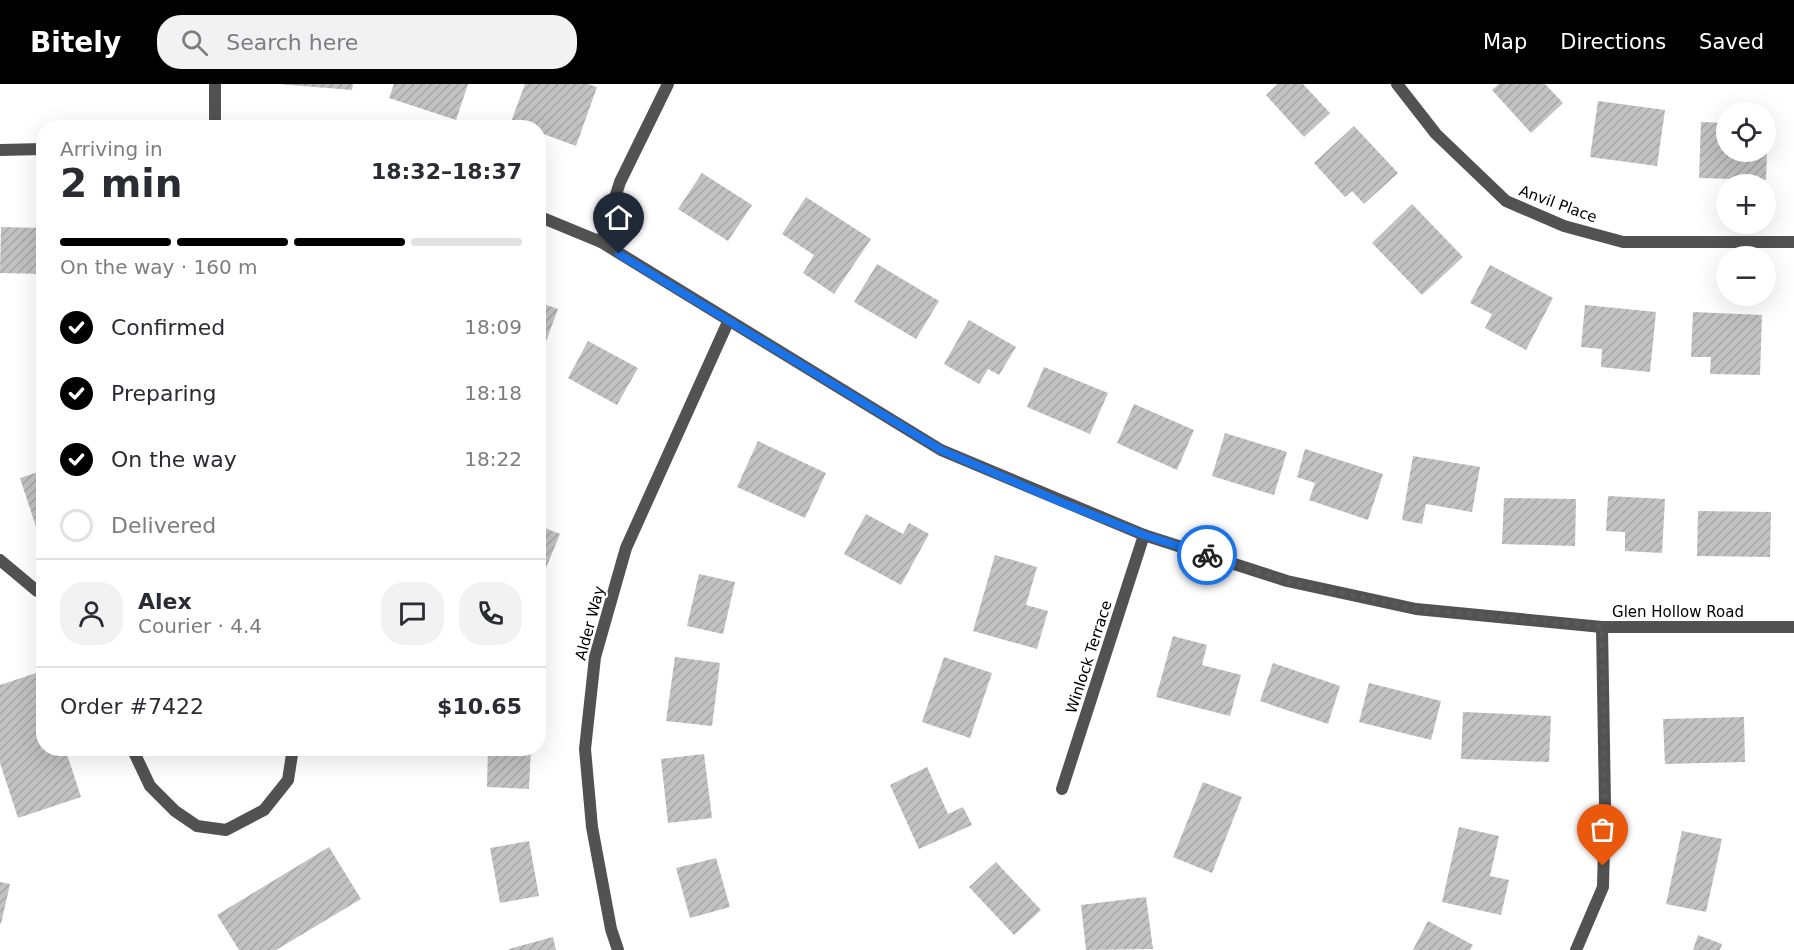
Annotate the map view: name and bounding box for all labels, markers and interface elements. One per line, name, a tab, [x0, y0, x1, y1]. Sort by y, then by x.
search box	[157, 15, 577, 69]
text: Bitely	[30, 26, 121, 59]
icon: search	[178, 26, 211, 59]
text: Search here	[226, 30, 358, 55]
text: Map	[1483, 30, 1527, 54]
text: Directions	[1560, 30, 1666, 54]
text: Saved	[1699, 30, 1764, 54]
map controls	[1716, 102, 1776, 306]
button: locate	[1716, 102, 1776, 162]
text: Arriving in	[60, 137, 163, 161]
text: 18:32–18:37	[371, 159, 522, 184]
text: 2 min	[60, 161, 182, 206]
button: +	[1716, 174, 1776, 234]
street label: Anvil Place	[1517, 182, 1599, 226]
pin	[593, 192, 644, 254]
icon: home	[602, 201, 635, 234]
button: −	[1716, 246, 1776, 306]
text: On the way · 160 m	[60, 255, 258, 279]
icon: check	[60, 311, 93, 344]
text: Confirmed	[111, 315, 225, 340]
text: 18:09	[464, 315, 522, 339]
icon: check	[60, 377, 93, 410]
text: Preparing	[111, 381, 217, 406]
text: 18:18	[464, 381, 522, 405]
icon: check	[60, 443, 93, 476]
text: On the way	[111, 447, 237, 472]
text: 18:22	[464, 447, 522, 471]
text: Delivered	[111, 513, 216, 538]
courier	[1177, 525, 1237, 585]
icon: bike	[1191, 539, 1224, 572]
button: person	[60, 582, 123, 645]
button: chat	[381, 582, 444, 645]
button: phone	[459, 582, 522, 645]
street label: Alder Way	[571, 584, 609, 662]
text: Alex	[138, 589, 192, 614]
street label: Winlock Terrace	[1062, 598, 1116, 716]
street label: Glen Hollow Road	[1612, 603, 1744, 621]
text: Courier · 4.4	[138, 614, 262, 638]
text: Order #7422	[60, 694, 204, 719]
text: $10.65	[437, 694, 522, 719]
pin	[1577, 804, 1628, 866]
icon: bag	[1586, 813, 1619, 846]

